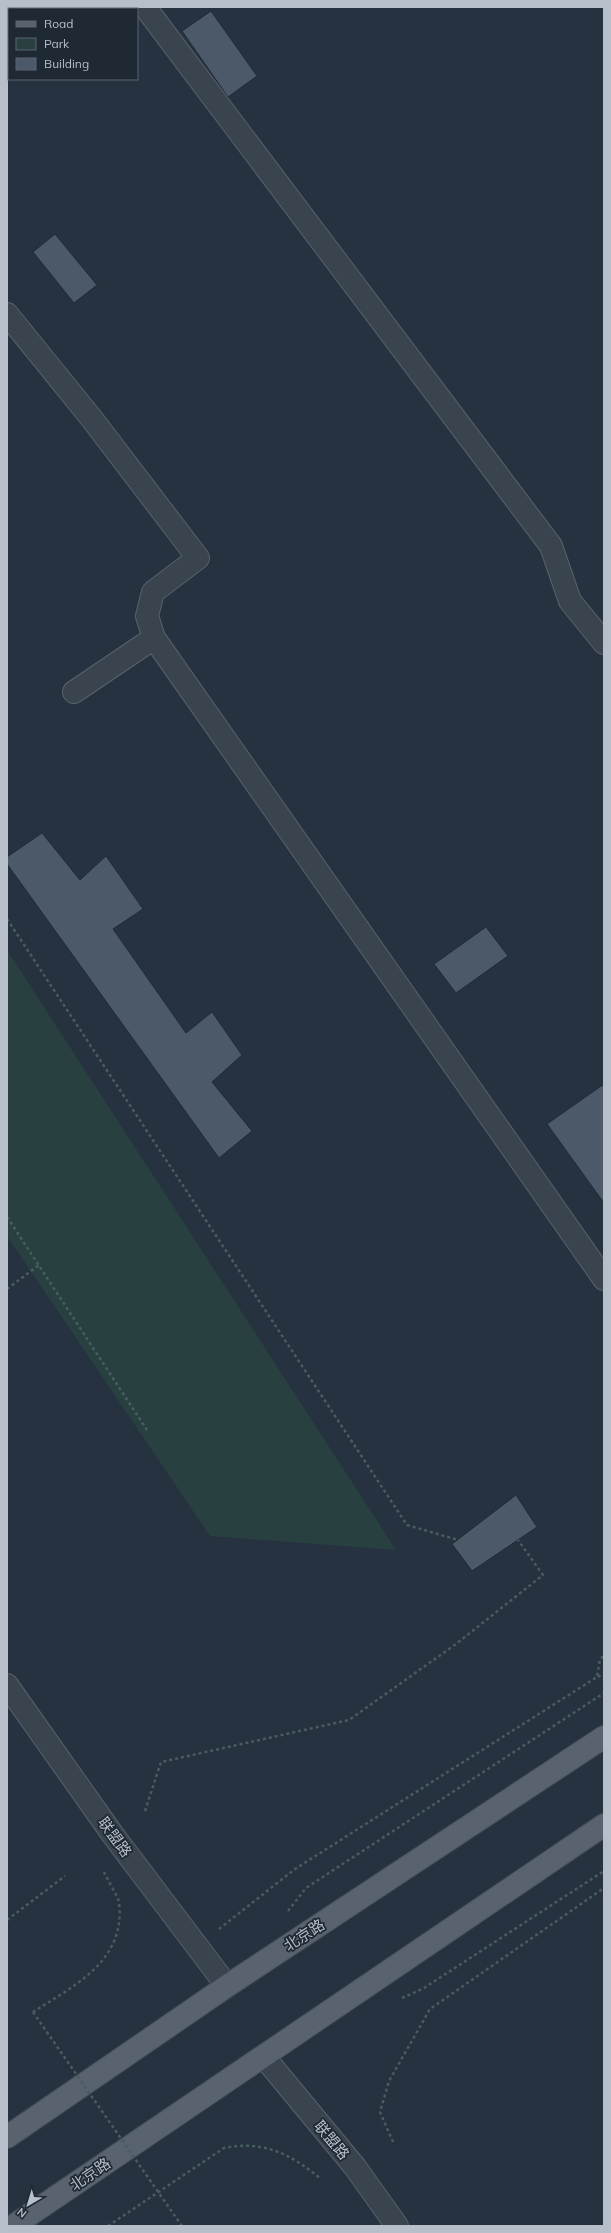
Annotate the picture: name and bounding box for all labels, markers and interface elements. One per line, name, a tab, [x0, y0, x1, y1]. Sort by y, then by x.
legend	[8, 8, 138, 80]
text: Road	[44, 16, 73, 31]
text: Park	[44, 36, 70, 51]
text: Building	[44, 56, 89, 71]
street label: 联盟路	[94, 1813, 136, 1861]
street label: 北京路	[280, 1915, 328, 1955]
street label: 联盟路	[310, 2117, 354, 2163]
street label: 北京路	[66, 2154, 114, 2194]
north arrow	[8, 2185, 48, 2225]
text: N	[14, 2205, 29, 2221]

